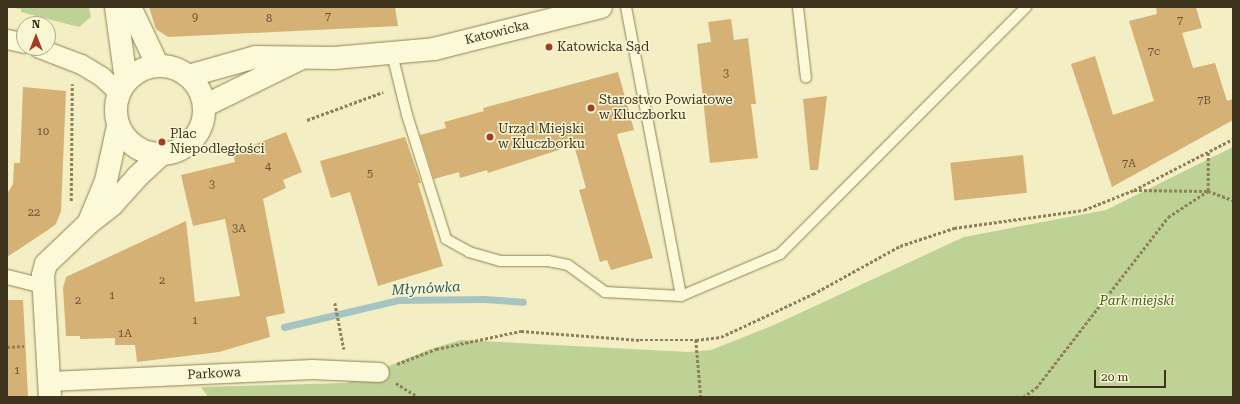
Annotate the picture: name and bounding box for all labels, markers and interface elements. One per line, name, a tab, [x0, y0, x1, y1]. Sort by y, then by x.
house number: 7	[325, 10, 331, 24]
house number: 9	[192, 11, 198, 25]
house number: 8	[266, 12, 272, 26]
house number: 7	[1177, 14, 1183, 28]
north arrow	[16, 16, 56, 56]
street label: Katowicka	[463, 17, 531, 49]
text: N	[32, 18, 40, 31]
place label: Katowicka Sąd	[557, 39, 649, 55]
marker: Katowicka Sąd	[544, 42, 554, 52]
house number: 7c	[1148, 45, 1160, 59]
house number: 3	[723, 67, 729, 81]
place label: Starostwo Powiatowe w Kluczborku	[599, 93, 733, 124]
house number: 7B	[1197, 94, 1211, 108]
marker: Starostwo Powiatowe w Kluczborku	[586, 103, 596, 113]
place label: Urząd Miejski w Kluczborku	[498, 122, 585, 153]
house number: 10	[37, 125, 49, 139]
place label: Plac Niepodległości	[170, 127, 265, 158]
marker: Urząd Miejski w Kluczborku	[485, 132, 495, 142]
marker: Plac Niepodległości	[157, 137, 167, 147]
house number: 7A	[1122, 157, 1136, 171]
house number: 4	[265, 160, 271, 174]
house number: 5	[367, 167, 373, 181]
house number: 3	[209, 178, 215, 192]
house number: 22	[28, 206, 40, 220]
house number: 3A	[232, 222, 246, 236]
house number: 2	[159, 274, 165, 288]
water label: Młynówka	[391, 278, 461, 298]
house number: 1	[109, 289, 115, 303]
park label: Park miejski	[1100, 293, 1174, 309]
house number: 2	[75, 294, 81, 308]
house number: 1	[192, 314, 198, 328]
house number: 1A	[118, 327, 132, 341]
scale bar	[1096, 362, 1168, 388]
house number: 1	[14, 364, 20, 378]
street label: Parkowa	[187, 365, 241, 383]
text: 20 m	[1101, 370, 1128, 384]

